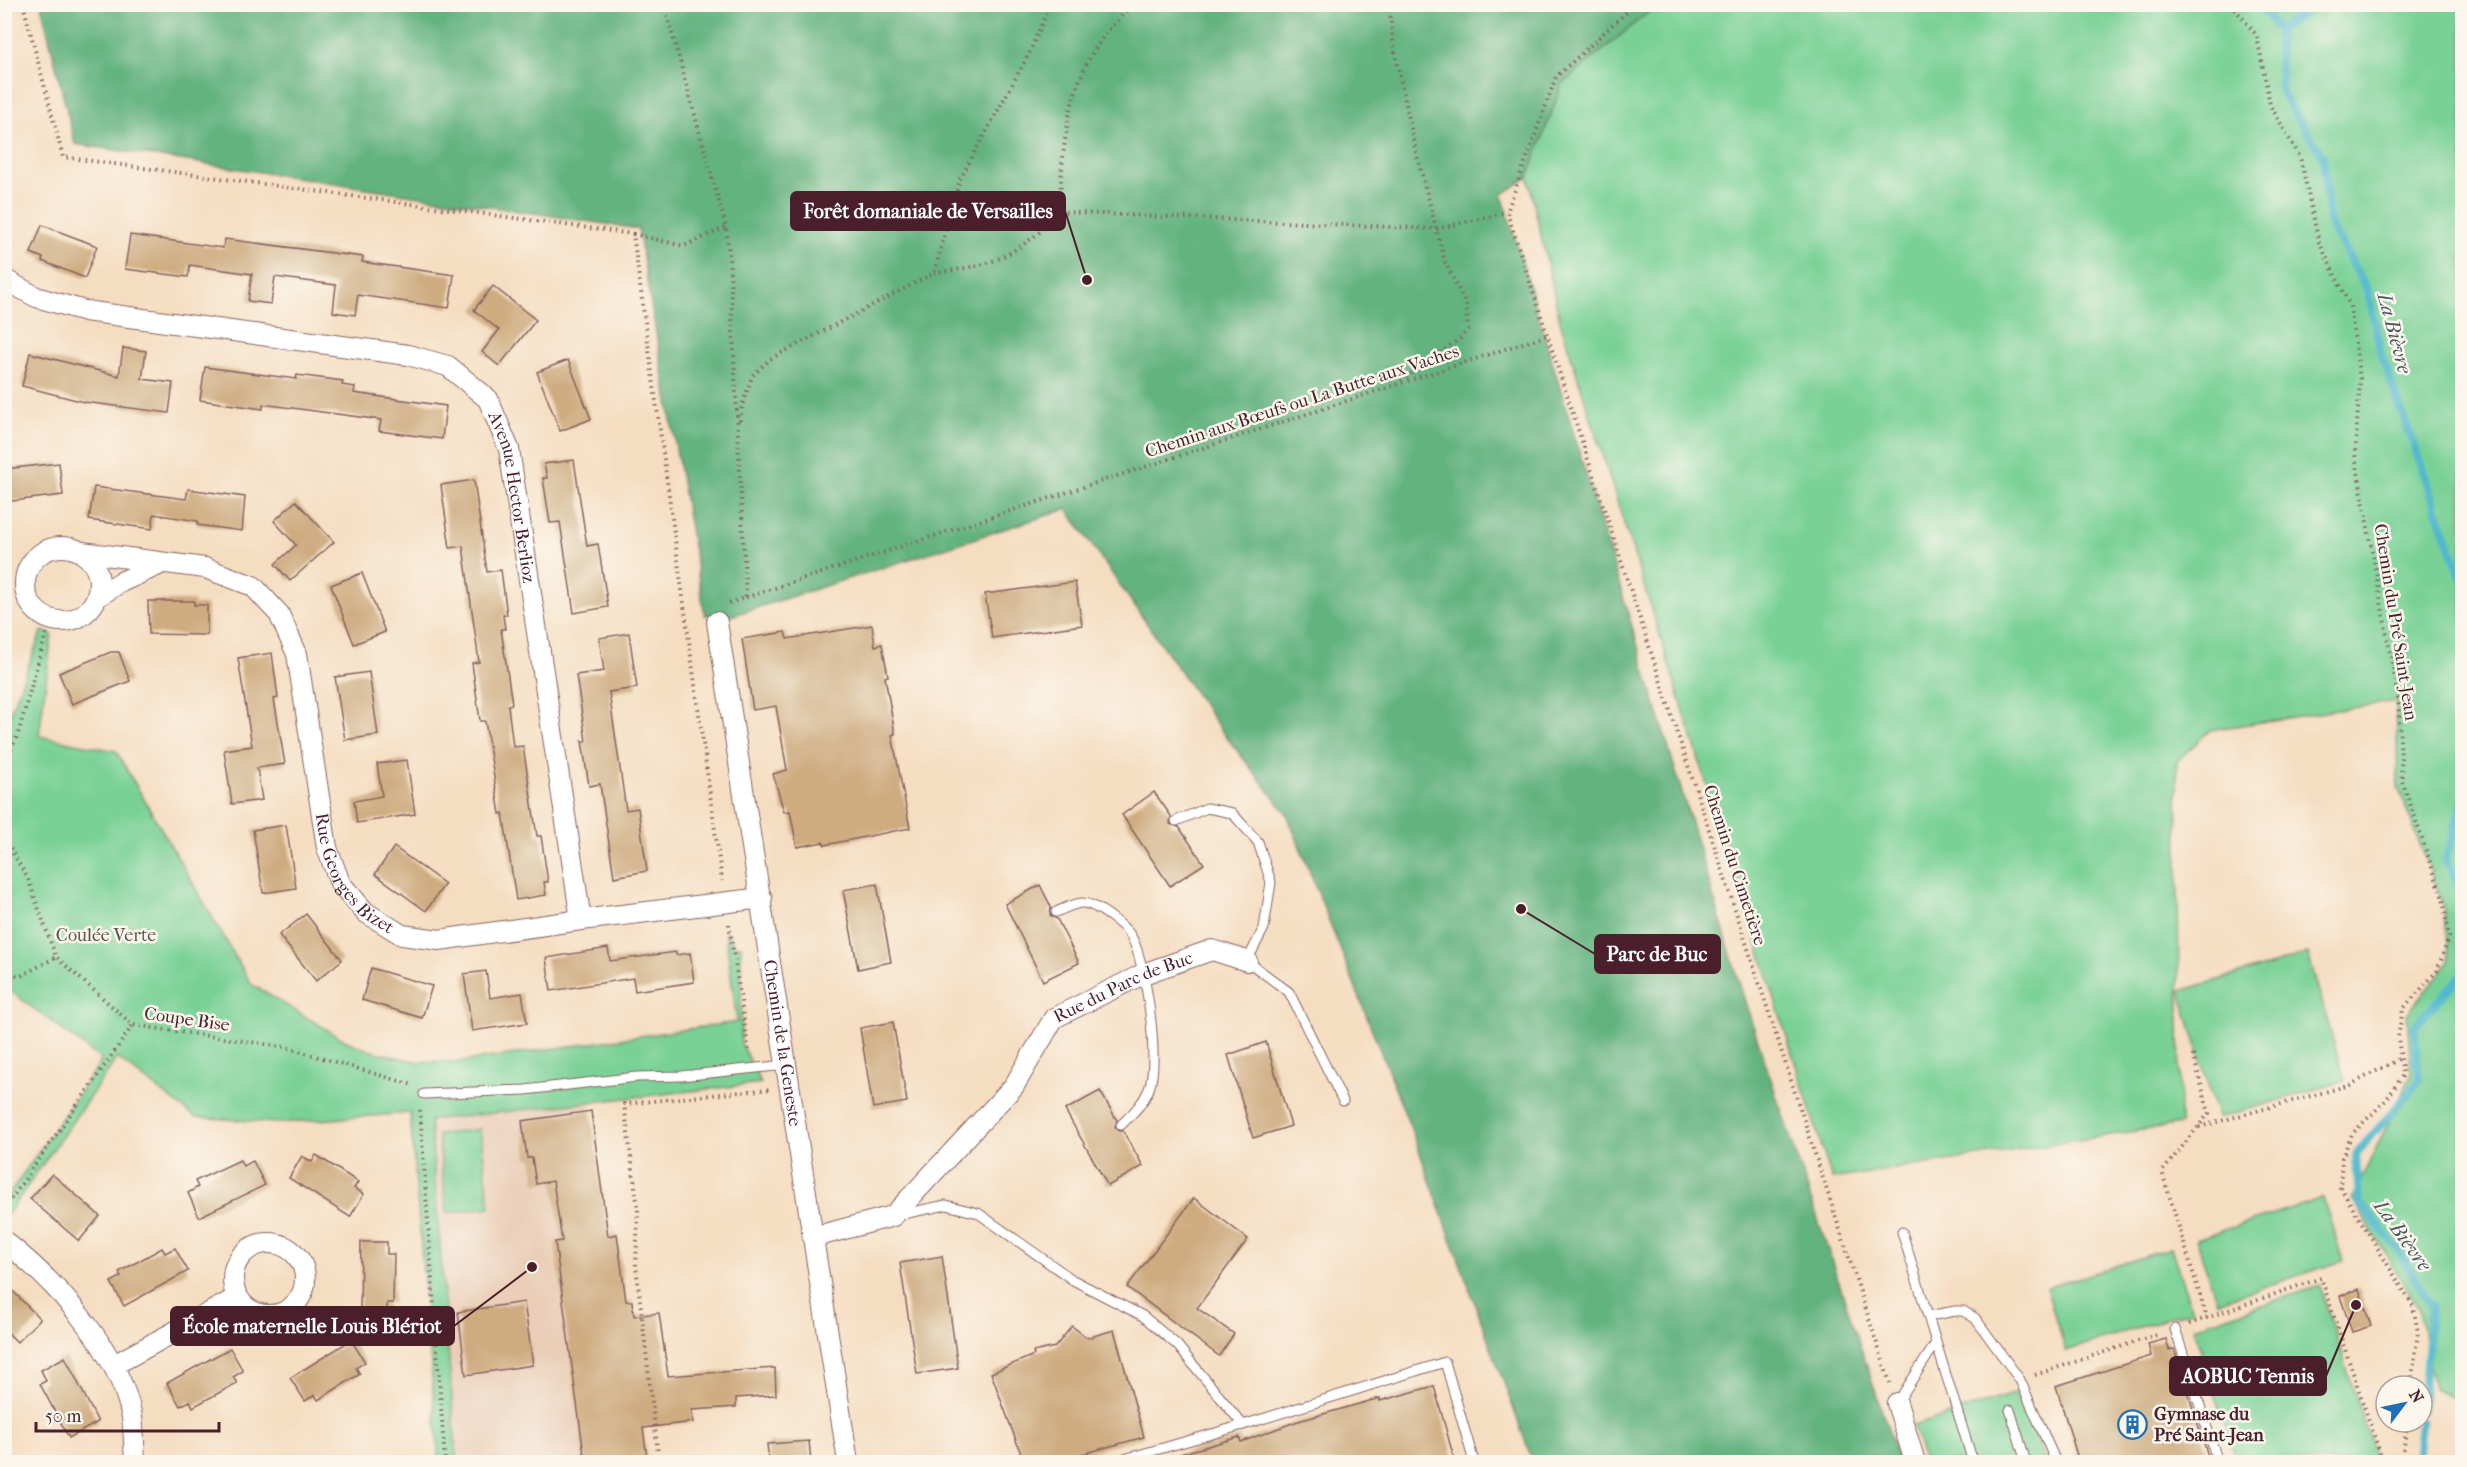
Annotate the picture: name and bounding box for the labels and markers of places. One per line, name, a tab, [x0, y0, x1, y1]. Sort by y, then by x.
callout: Forêt domaniale de Versailles	[791, 192, 1065, 230]
callout: Parc de Buc	[1595, 935, 1720, 973]
callout: École maternelle Louis Blériot	[171, 1307, 454, 1345]
callout: AOBUC Tennis	[2170, 1357, 2326, 1395]
place label: Gymnase du Pré Saint-Jean	[2154, 1404, 2264, 1446]
building icon: Gymnase du Pré Saint-Jean	[2117, 1408, 2149, 1440]

